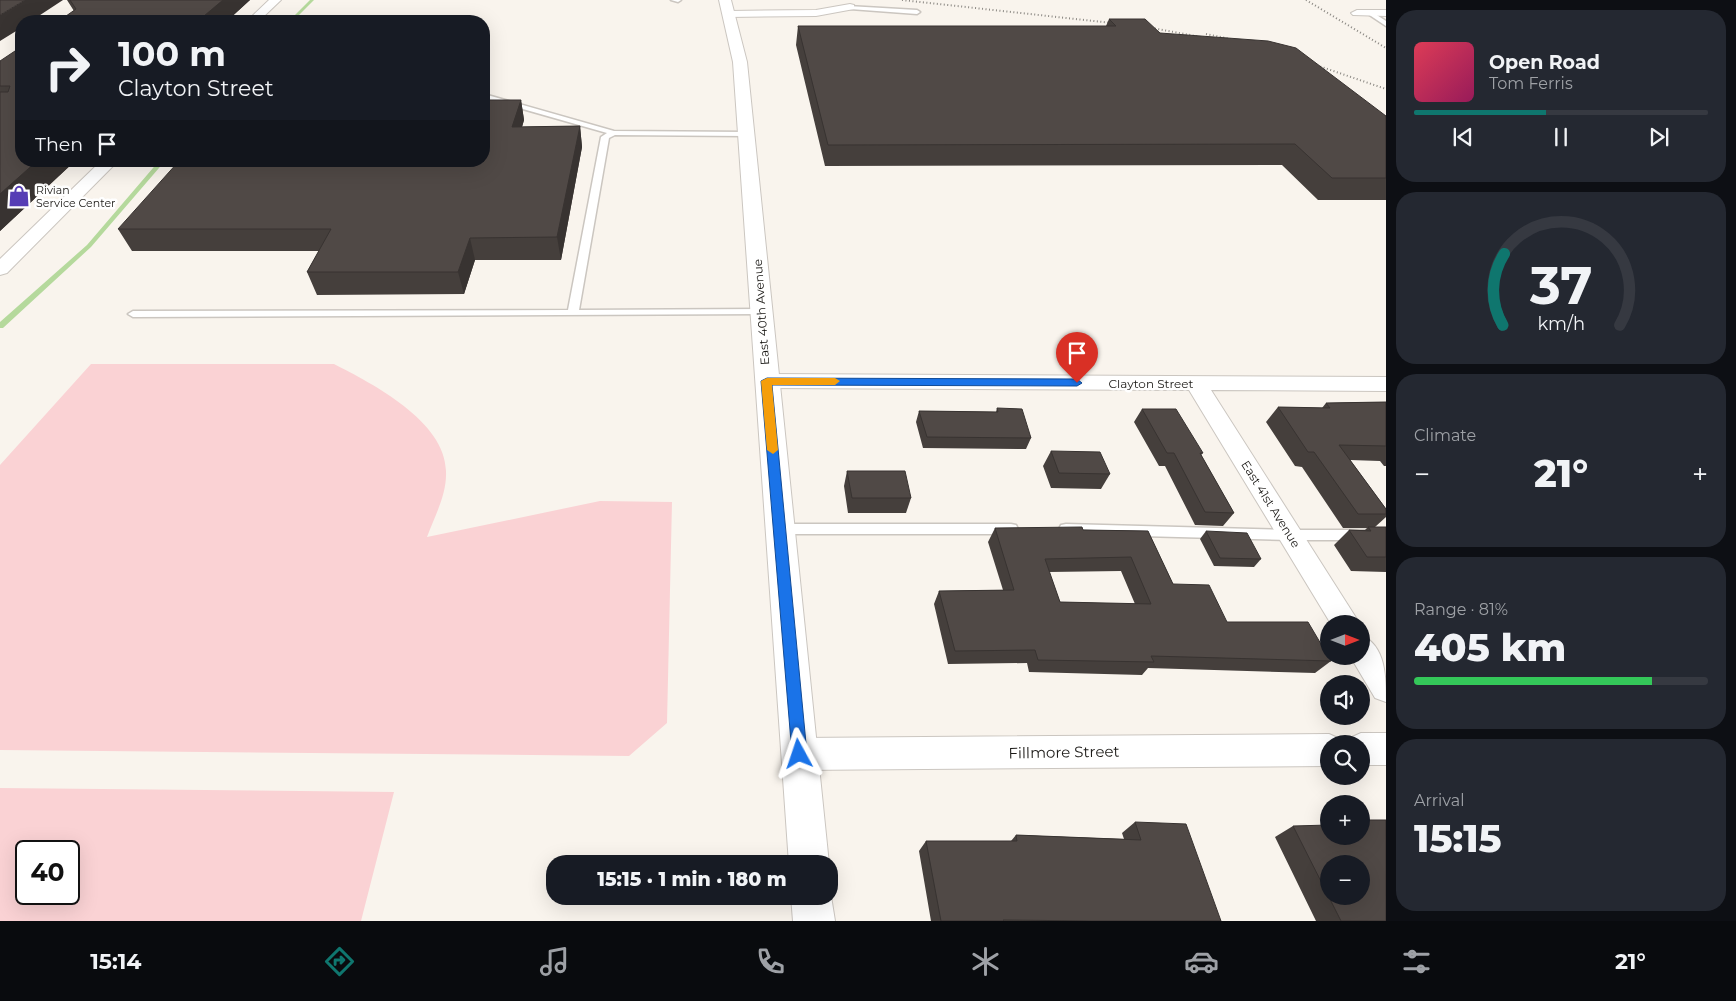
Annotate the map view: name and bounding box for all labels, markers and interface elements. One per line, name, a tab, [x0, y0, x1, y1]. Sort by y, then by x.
text: 100 m	[118, 32, 226, 75]
icon: right	[35, 35, 100, 100]
text: Open Road	[1489, 51, 1600, 74]
text: Tom Ferris	[1489, 74, 1573, 93]
text: Clayton Street	[118, 75, 274, 102]
icon: previous	[1449, 123, 1477, 151]
icon: pause	[1547, 123, 1575, 151]
icon: next	[1645, 123, 1673, 151]
icon: arrive	[93, 130, 121, 158]
text: Then	[35, 133, 83, 156]
shop icon: Rivian Service Center	[6, 183, 32, 209]
place label: Rivian Service Center	[36, 183, 115, 210]
text: 37	[1529, 254, 1592, 317]
street label: East 40th Avenue	[750, 258, 772, 366]
text: km/h	[1537, 313, 1585, 334]
pin	[1056, 332, 1098, 383]
icon: arrive	[1063, 339, 1091, 367]
street label: Clayton Street	[1109, 376, 1194, 391]
text: Climate	[1414, 426, 1476, 445]
text: 21°	[1534, 450, 1588, 497]
text: −	[1414, 457, 1430, 491]
text: +	[1692, 457, 1708, 491]
street label: East 41st Avenue	[1238, 458, 1304, 550]
text: Range · 81%	[1414, 600, 1508, 619]
north arrow	[1320, 615, 1370, 665]
map controls	[1320, 615, 1370, 905]
text: 405 km	[1414, 624, 1566, 671]
button: sound	[1320, 675, 1370, 725]
position arrow	[772, 727, 824, 779]
button: search	[1320, 735, 1370, 785]
street label: Fillmore Street	[1008, 742, 1120, 762]
text: Arrival	[1414, 791, 1464, 810]
button: +	[1320, 795, 1370, 845]
text: 15:15	[1414, 815, 1502, 862]
speed limit sign: 40	[15, 840, 80, 905]
button: −	[1320, 855, 1370, 905]
text: 15:15 · 1 min · 180 m	[597, 868, 787, 891]
icon: directions	[322, 944, 357, 979]
icon: music	[537, 944, 572, 979]
icon: phone	[753, 944, 788, 979]
icon: climate	[968, 944, 1003, 979]
icon: car	[1184, 944, 1219, 979]
icon: filters	[1399, 944, 1434, 979]
text: 15:14	[90, 948, 142, 975]
text: 21°	[1615, 948, 1646, 975]

